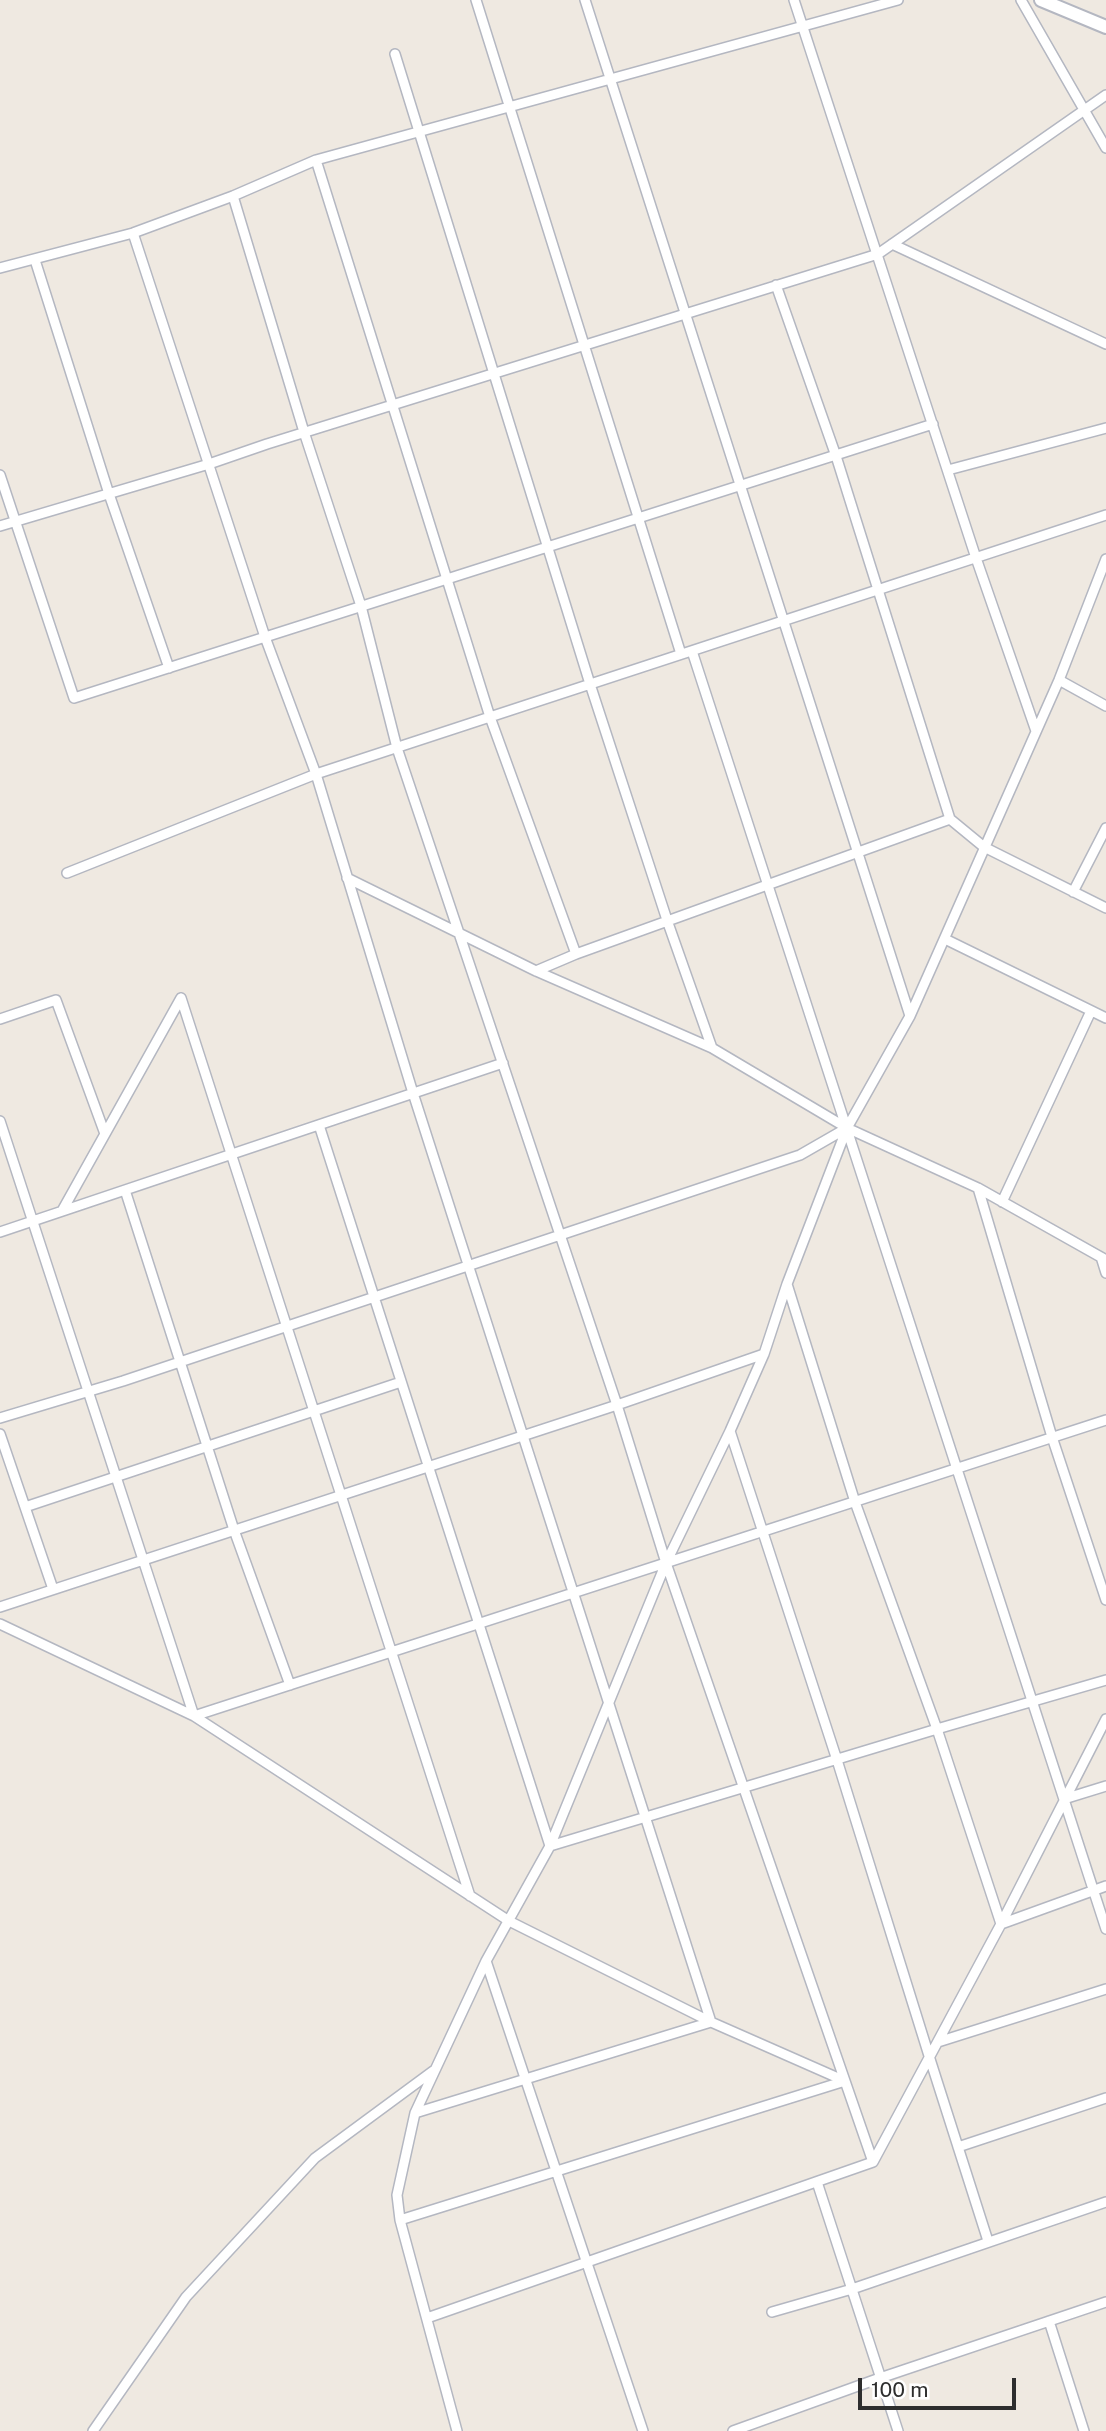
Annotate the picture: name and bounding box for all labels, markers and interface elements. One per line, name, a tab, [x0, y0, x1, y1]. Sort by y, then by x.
scale bar	[861, 2364, 1018, 2408]
text: 100 m	[871, 2377, 928, 2402]

